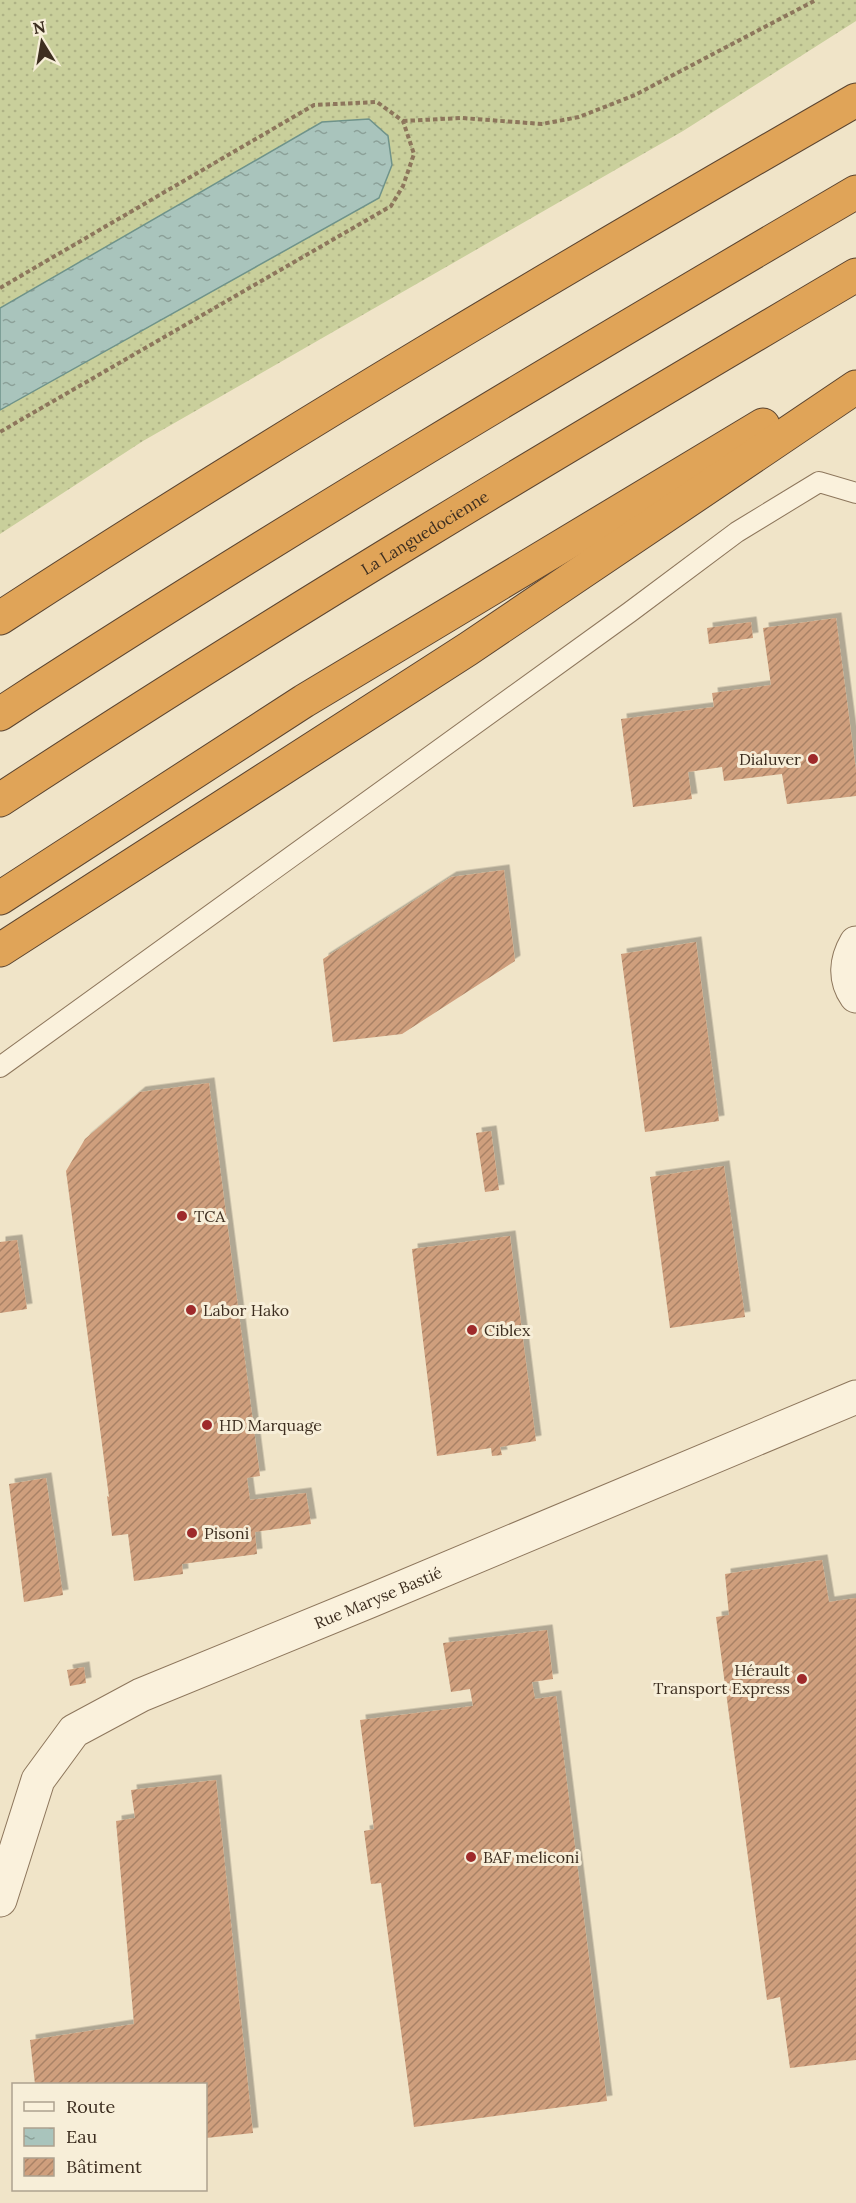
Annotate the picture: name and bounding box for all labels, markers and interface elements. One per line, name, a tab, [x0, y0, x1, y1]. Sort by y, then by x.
north arrow	[12, 12, 72, 72]
text: N	[31, 16, 47, 38]
street label: La Languedocienne	[357, 486, 492, 579]
place label: Dialuver	[739, 749, 801, 769]
marker: Dialuver	[806, 752, 820, 766]
place label: TCA	[194, 1206, 226, 1226]
marker: TCA	[175, 1209, 189, 1223]
place label: Labor Hako	[203, 1300, 289, 1320]
marker: Labor Hako	[184, 1303, 198, 1317]
place label: Ciblex	[484, 1320, 531, 1340]
marker: Ciblex	[465, 1323, 479, 1337]
place label: HD Marquage	[219, 1415, 322, 1435]
marker: HD Marquage	[200, 1418, 214, 1432]
place label: Pisoni	[204, 1523, 249, 1543]
marker: Pisoni	[185, 1526, 199, 1540]
street label: Rue Maryse Bastié	[311, 1562, 445, 1633]
place label: Hérault Transport Express	[653, 1660, 791, 1698]
marker: Hérault Transport Express	[795, 1672, 809, 1686]
place label: BAF meliconi	[483, 1847, 579, 1867]
marker: BAF meliconi	[464, 1850, 478, 1864]
legend	[12, 2083, 207, 2191]
text: Route	[66, 2095, 115, 2118]
text: Eau	[66, 2125, 97, 2148]
text: Bâtiment	[66, 2155, 142, 2178]

